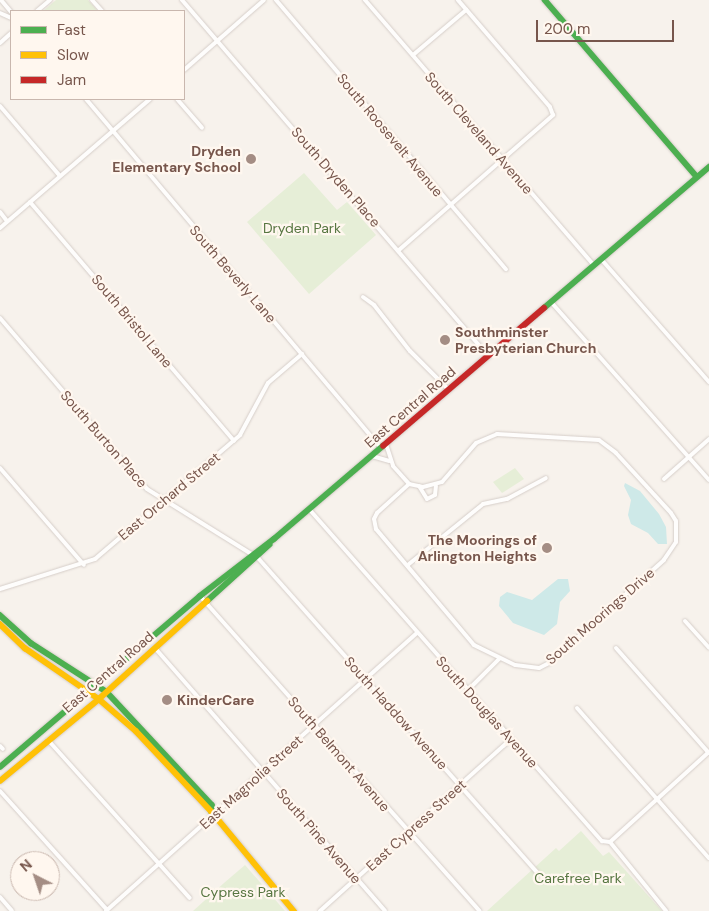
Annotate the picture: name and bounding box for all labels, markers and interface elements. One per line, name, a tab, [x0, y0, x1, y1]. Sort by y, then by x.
legend	[10, 10, 185, 100]
scale bar	[539, 10, 676, 42]
text: 200 m	[544, 19, 590, 39]
text: Fast	[57, 20, 86, 40]
text: Slow	[57, 45, 89, 65]
street label: South Cleveland Avenue	[421, 68, 537, 198]
text: Jam	[57, 70, 86, 90]
street label: South Roosevelt Avenue	[333, 70, 447, 200]
street label: South Dryden Place	[288, 124, 384, 230]
place label: Dryden Elementary School	[112, 143, 241, 176]
marker: Dryden Elementary School	[245, 153, 257, 165]
park label: Dryden Park	[263, 220, 341, 236]
street label: South Beverly Lane	[186, 222, 280, 326]
street label: South Bristol Lane	[88, 271, 176, 371]
place label: Southminster Presbyterian Church	[455, 324, 596, 357]
marker: Southminster Presbyterian Church	[439, 334, 451, 346]
street label: East Central Road	[361, 363, 459, 451]
street label: South Burton Place	[57, 387, 151, 491]
street label: East Orchard Street	[115, 448, 223, 544]
place label: The Moorings of Arlington Heights	[418, 532, 537, 564]
marker: The Moorings of Arlington Heights	[541, 542, 553, 554]
street label: South Moorings Drive	[542, 564, 658, 668]
street label: East Central Road	[59, 628, 157, 716]
street label: South Haddow Avenue	[341, 653, 451, 773]
street label: South Douglas Avenue	[432, 653, 542, 771]
place label: KinderCare	[177, 692, 255, 708]
street label: South Belmont Avenue	[284, 693, 394, 815]
marker: KinderCare	[161, 694, 173, 706]
street label: East Magnolia Street	[196, 731, 306, 833]
street label: East Cypress Street	[363, 776, 469, 874]
street label: South Pine Avenue	[273, 785, 365, 887]
north arrow	[10, 851, 60, 901]
text: N	[16, 855, 36, 876]
park label: Carefree Park	[534, 870, 622, 886]
park label: Cypress Park	[201, 884, 285, 900]

